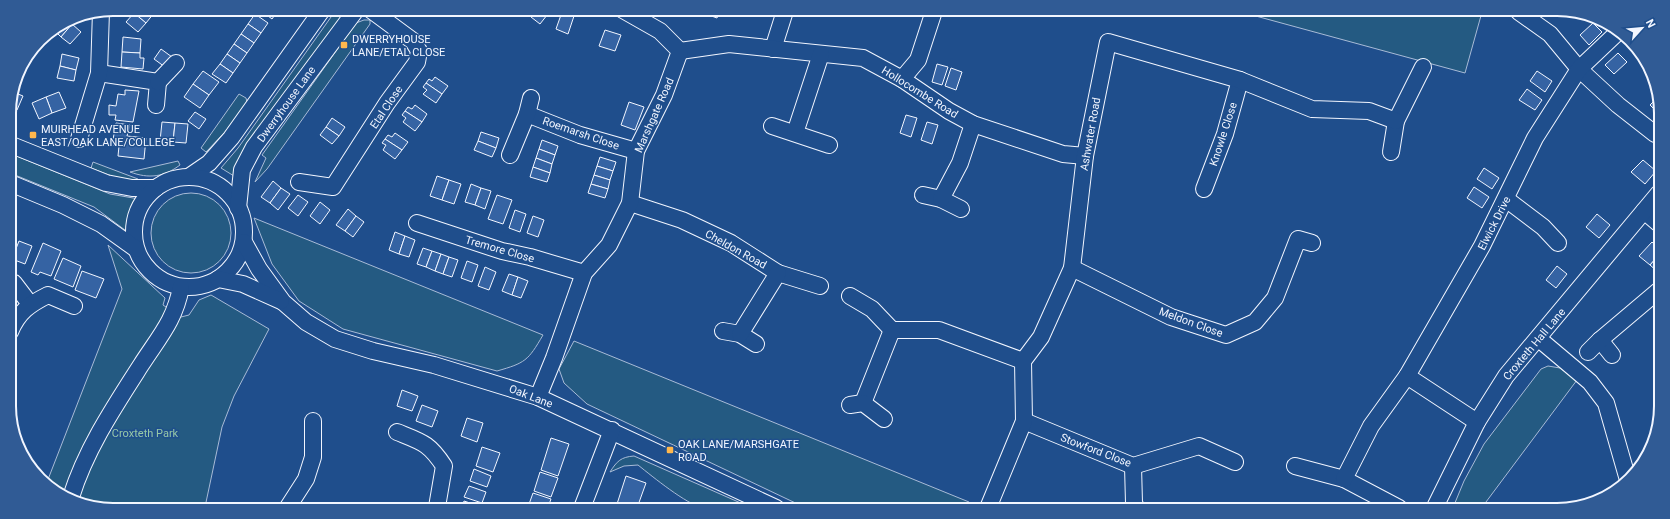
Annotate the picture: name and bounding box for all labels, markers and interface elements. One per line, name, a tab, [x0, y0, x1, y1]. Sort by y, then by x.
north arrow	[1622, 8, 1662, 48]
text: N	[1643, 17, 1658, 30]
place label: DWERRYHOUSE LANE/ETAL CLOSE	[352, 33, 445, 59]
marker: DWERRYHOUSE LANE/ETAL CLOSE	[339, 40, 349, 50]
street label: Dwerryhouse Lane	[255, 64, 318, 145]
street label: Hollocombe Road	[879, 64, 960, 121]
street label: Marshgate Road	[632, 76, 677, 155]
street label: Etal Close	[367, 83, 406, 131]
street label: Ashwater Road	[1078, 96, 1103, 172]
street label: Knowle Close	[1207, 100, 1240, 168]
street label: Roemarsh Close	[541, 114, 621, 153]
place label: MUIRHEAD AVENUE EAST/OAK LANE/COLLEGE	[41, 123, 175, 149]
marker: MUIRHEAD AVENUE EAST/OAK LANE/COLLEGE	[28, 130, 38, 140]
street label: Elwick Drive	[1475, 194, 1514, 252]
street label: Cheldon Road	[703, 227, 769, 272]
street label: Tremore Close	[464, 233, 536, 266]
street label: Meldon Close	[1157, 305, 1225, 340]
street label: Croxteth Hall Lane	[1500, 306, 1568, 383]
street label: Oak Lane	[507, 382, 555, 411]
park label: Croxteth Park	[112, 427, 179, 440]
street label: Stowford Close	[1059, 431, 1133, 470]
place label: OAK LANE/MARSHGATE ROAD	[678, 438, 799, 464]
marker: OAK LANE/MARSHGATE ROAD	[665, 445, 675, 455]

